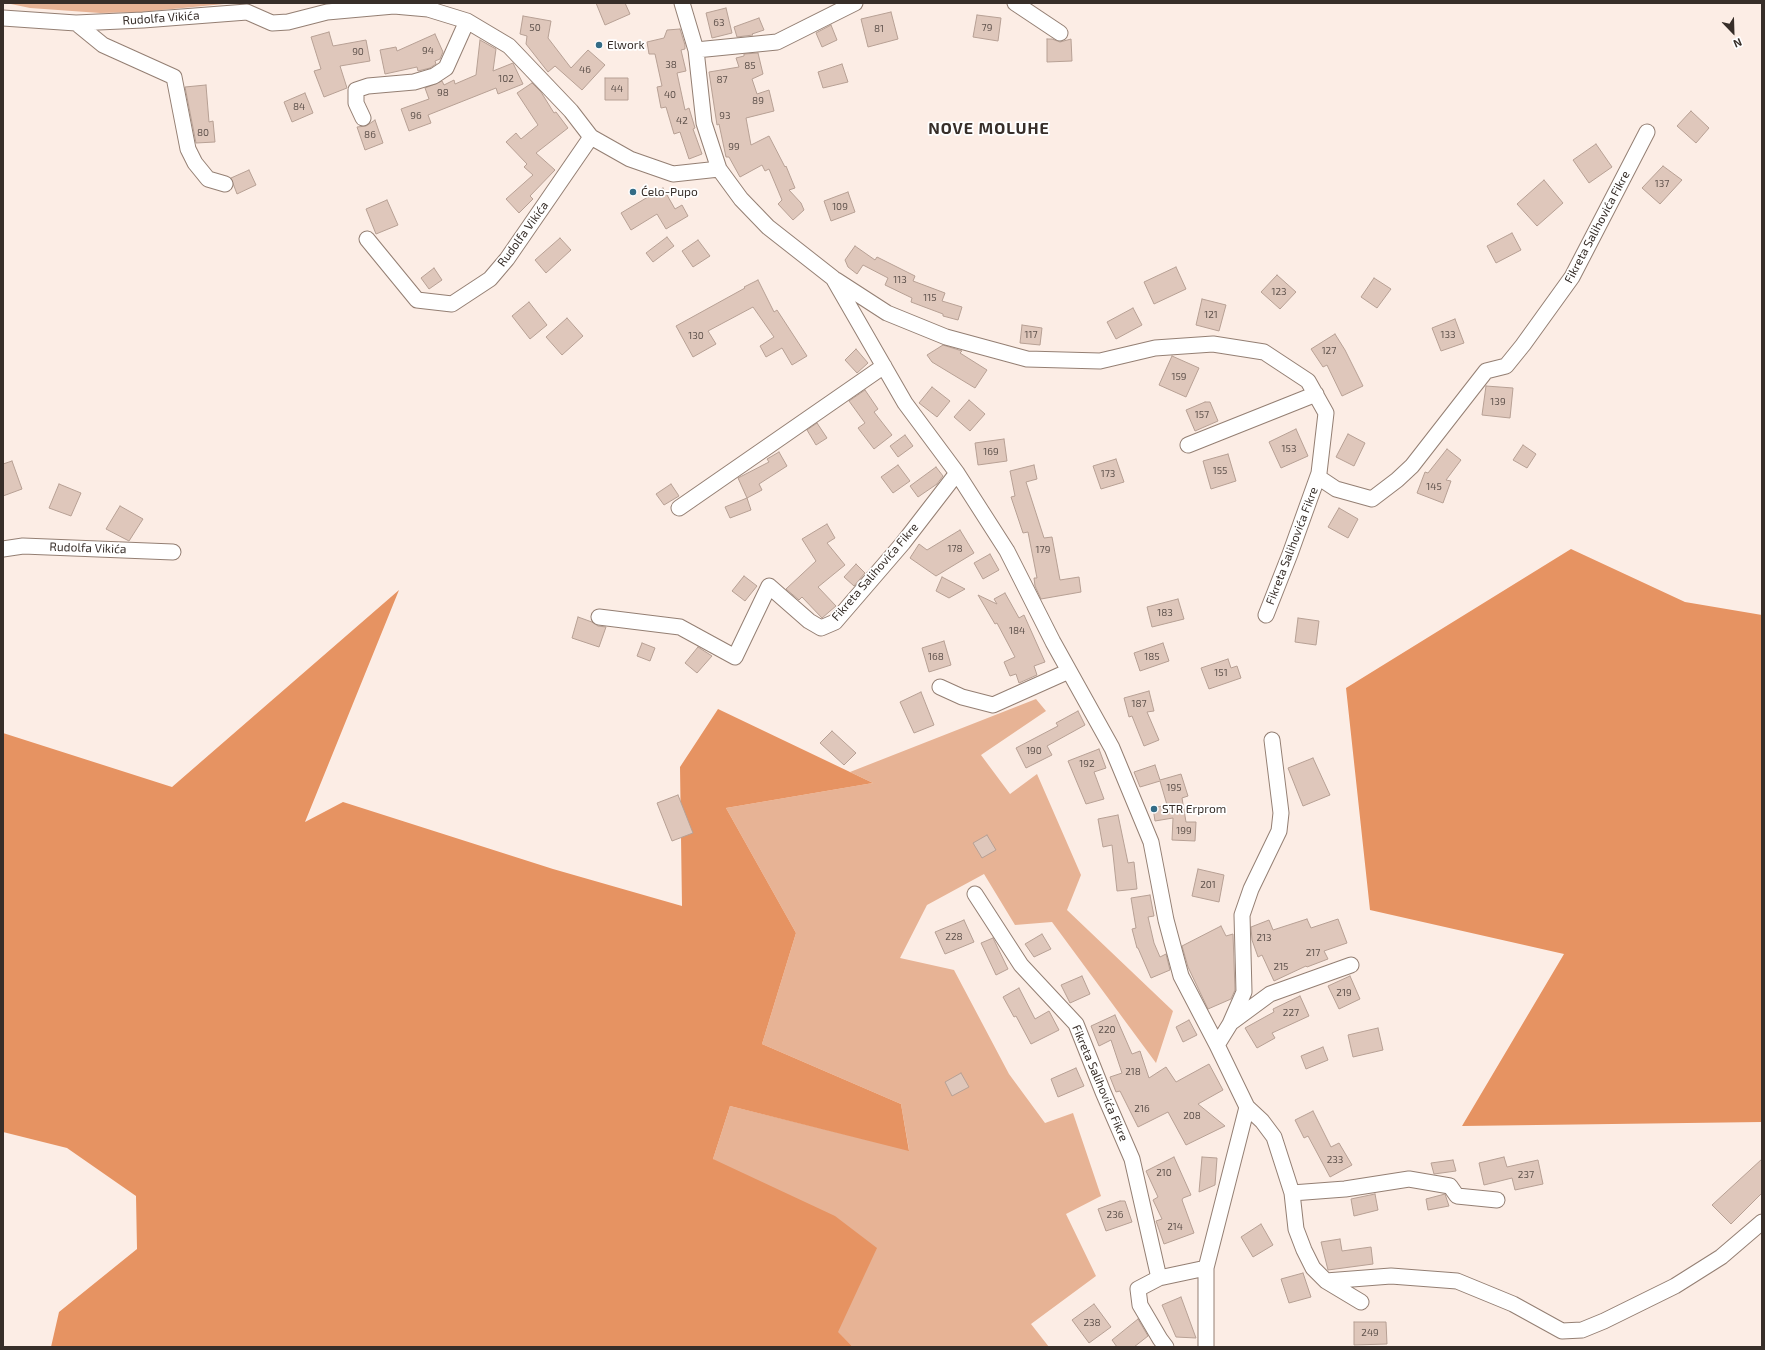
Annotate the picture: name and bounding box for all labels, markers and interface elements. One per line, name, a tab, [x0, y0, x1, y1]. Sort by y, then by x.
street label: Rudolfa Vikića	[122, 8, 200, 28]
north arrow	[1713, 12, 1753, 52]
house number: 63	[713, 17, 725, 29]
house number: 50	[529, 22, 541, 34]
house number: 79	[982, 22, 992, 34]
house number: 81	[874, 23, 884, 35]
text: N	[1732, 36, 1744, 51]
place label: Elwork	[607, 38, 645, 52]
marker: Elwork	[594, 40, 604, 50]
house number: 94	[422, 45, 434, 57]
house number: 90	[352, 46, 364, 58]
house number: 38	[665, 59, 677, 71]
house number: 85	[744, 60, 756, 72]
house number: 46	[579, 64, 591, 76]
house number: 102	[498, 73, 514, 85]
house number: 87	[716, 74, 728, 86]
house number: 44	[611, 83, 623, 95]
house number: 98	[437, 87, 449, 99]
house number: 40	[664, 89, 676, 101]
house number: 89	[752, 95, 764, 107]
house number: 84	[293, 101, 305, 113]
house number: 96	[410, 110, 422, 122]
house number: 93	[719, 110, 731, 122]
house number: 42	[676, 115, 688, 127]
district label: NOVE MOLUHE	[928, 119, 1050, 139]
house number: 80	[197, 127, 209, 139]
house number: 86	[364, 129, 376, 141]
house number: 99	[728, 141, 740, 153]
street label: Fikreta Salihovića Fikre	[1561, 168, 1633, 286]
house number: 137	[1655, 178, 1669, 190]
place label: Ćelo-Pupo	[641, 185, 698, 199]
marker: Ćelo-Pupo	[628, 187, 638, 197]
street label: Rudolfa Vikića	[495, 199, 551, 269]
house number: 109	[832, 201, 848, 213]
house number: 113	[893, 274, 907, 286]
house number: 123	[1271, 286, 1287, 298]
house number: 115	[923, 292, 937, 304]
house number: 121	[1204, 309, 1218, 321]
house number: 117	[1024, 329, 1038, 341]
house number: 133	[1440, 329, 1456, 341]
house number: 130	[688, 330, 704, 342]
house number: 127	[1322, 345, 1336, 357]
house number: 159	[1171, 371, 1187, 383]
house number: 139	[1490, 396, 1506, 408]
house number: 157	[1195, 409, 1209, 421]
house number: 153	[1282, 443, 1296, 455]
house number: 169	[983, 446, 999, 458]
house number: 155	[1213, 465, 1227, 477]
house number: 173	[1101, 468, 1115, 480]
house number: 145	[1426, 481, 1442, 493]
street label: Fikreta Salihovića Fikre	[1263, 485, 1321, 607]
street label: Fikreta Salihovića Fikre	[829, 520, 921, 624]
street label: Rudolfa Vikića	[49, 539, 127, 557]
house number: 178	[947, 543, 963, 555]
house number: 179	[1036, 544, 1050, 556]
house number: 183	[1157, 607, 1173, 619]
house number: 184	[1009, 625, 1025, 637]
house number: 168	[928, 651, 944, 663]
house number: 185	[1144, 651, 1160, 663]
house number: 151	[1214, 667, 1228, 679]
house number: 187	[1131, 698, 1147, 710]
house number: 190	[1026, 745, 1042, 757]
house number: 192	[1079, 758, 1095, 770]
house number: 195	[1166, 782, 1182, 794]
place label: STR Erprom	[1162, 802, 1226, 816]
marker: STR Erprom	[1149, 804, 1159, 814]
house number: 199	[1176, 825, 1192, 837]
house number: 201	[1200, 879, 1216, 891]
house number: 228	[945, 931, 963, 943]
house number: 213	[1256, 932, 1272, 944]
house number: 217	[1306, 947, 1320, 959]
house number: 215	[1274, 961, 1288, 973]
house number: 219	[1336, 987, 1352, 999]
house number: 227	[1283, 1007, 1299, 1019]
street label: Fikreta Salihovića Fikre	[1069, 1023, 1131, 1143]
house number: 220	[1098, 1024, 1116, 1036]
house number: 218	[1125, 1066, 1141, 1078]
house number: 216	[1134, 1103, 1150, 1115]
house number: 208	[1183, 1110, 1201, 1122]
house number: 233	[1327, 1154, 1343, 1166]
house number: 210	[1156, 1167, 1172, 1179]
house number: 237	[1518, 1169, 1534, 1181]
house number: 236	[1107, 1209, 1123, 1221]
house number: 214	[1167, 1221, 1183, 1233]
house number: 238	[1083, 1317, 1101, 1329]
house number: 249	[1361, 1327, 1379, 1339]

